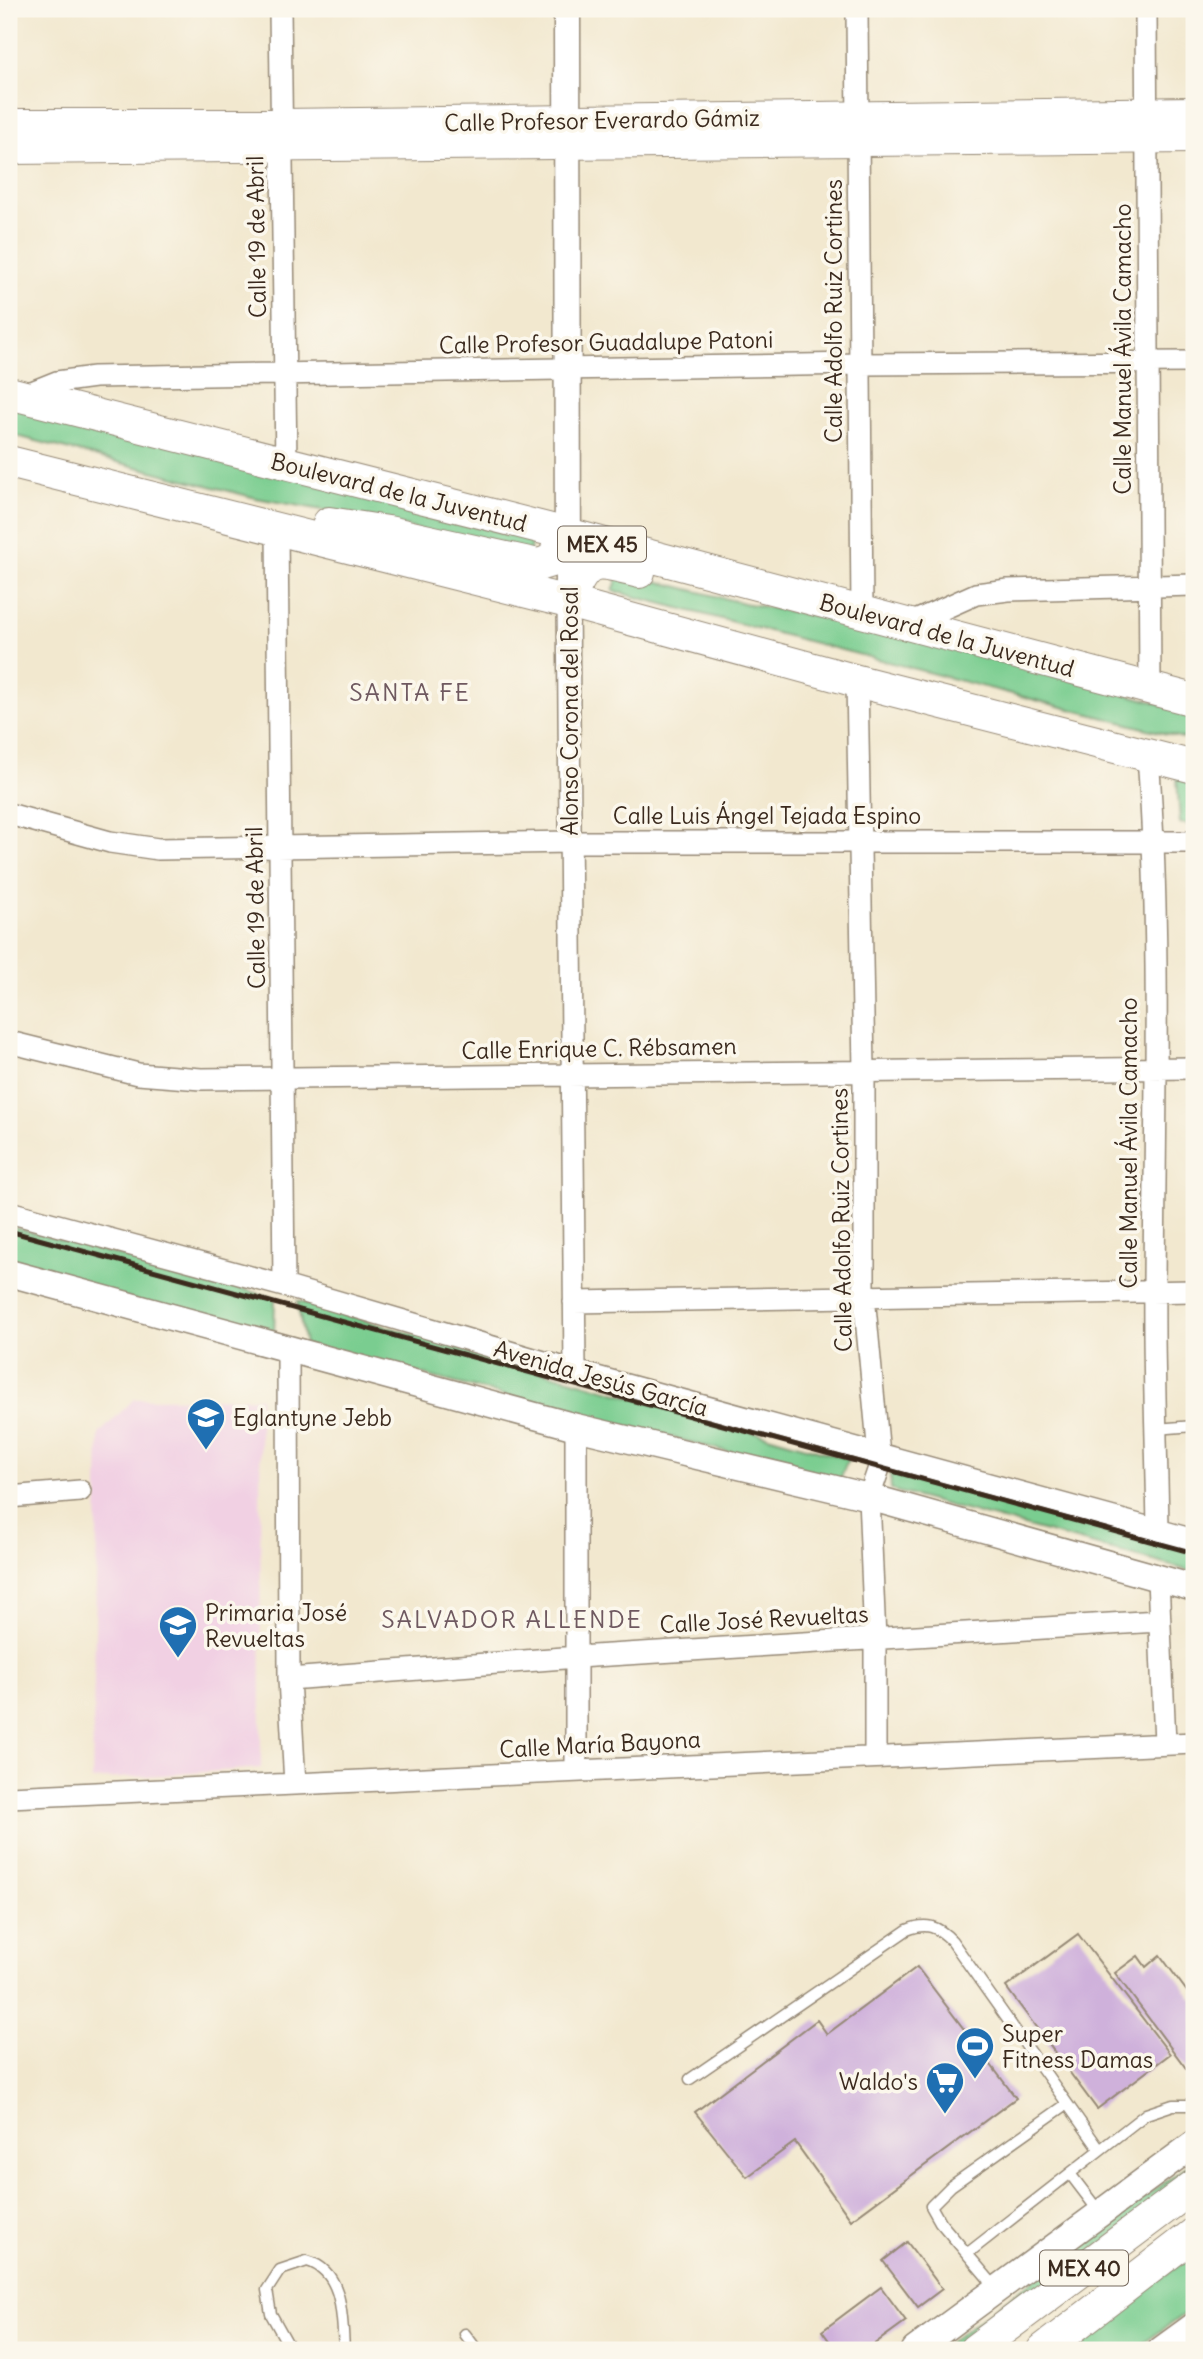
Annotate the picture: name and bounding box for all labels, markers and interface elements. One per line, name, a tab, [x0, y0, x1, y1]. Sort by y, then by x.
street label: Calle Profesor Everardo Gámiz	[444, 103, 760, 137]
street label: Calle 19 de Abril	[240, 155, 272, 319]
street label: Calle Adolfo Ruiz Cortines	[819, 179, 848, 443]
street label: Calle Manuel Ávila Camacho	[1108, 203, 1137, 495]
street label: Calle Profesor Guadalupe Patoni	[439, 325, 773, 359]
street label: Boulevard de la Juventud	[268, 446, 530, 538]
road number: MEX 45	[558, 526, 646, 562]
street label: Alonso Corona del Rosal	[555, 586, 584, 836]
street label: Boulevard de la Juventud	[816, 587, 1078, 683]
district label: SANTA FE	[349, 677, 471, 707]
street label: Calle Luis Ángel Tejada Espino	[613, 801, 921, 830]
street label: Calle 19 de Abril	[239, 826, 271, 990]
street label: Calle Manuel Ávila Camacho	[1114, 997, 1143, 1289]
street label: Calle Enrique C. Rébsamen	[461, 1031, 737, 1065]
street label: Calle Adolfo Ruiz Cortines	[824, 1088, 858, 1352]
street label: Avenida Jesús García	[490, 1334, 712, 1422]
school or university icon: Eglantyne Jebb	[185, 1396, 227, 1451]
place label: Eglantyne Jebb	[233, 1403, 392, 1432]
place label: Primaria José Revueltas	[205, 1598, 347, 1653]
street label: Calle José Revueltas	[659, 1599, 869, 1639]
school or university icon: Primaria José Revueltas	[157, 1604, 199, 1659]
district label: SALVADOR ALLENDE	[381, 1604, 643, 1634]
street label: Calle María Bayona	[499, 1724, 701, 1764]
place label: Super Fitness Damas	[1002, 2019, 1153, 2074]
sports icon: Super Fitness Damas	[954, 2025, 996, 2080]
supermarket icon: Waldo's	[924, 2060, 966, 2115]
place label: Waldo's	[839, 2067, 918, 2096]
road number: MEX 40	[1040, 2250, 1128, 2286]

